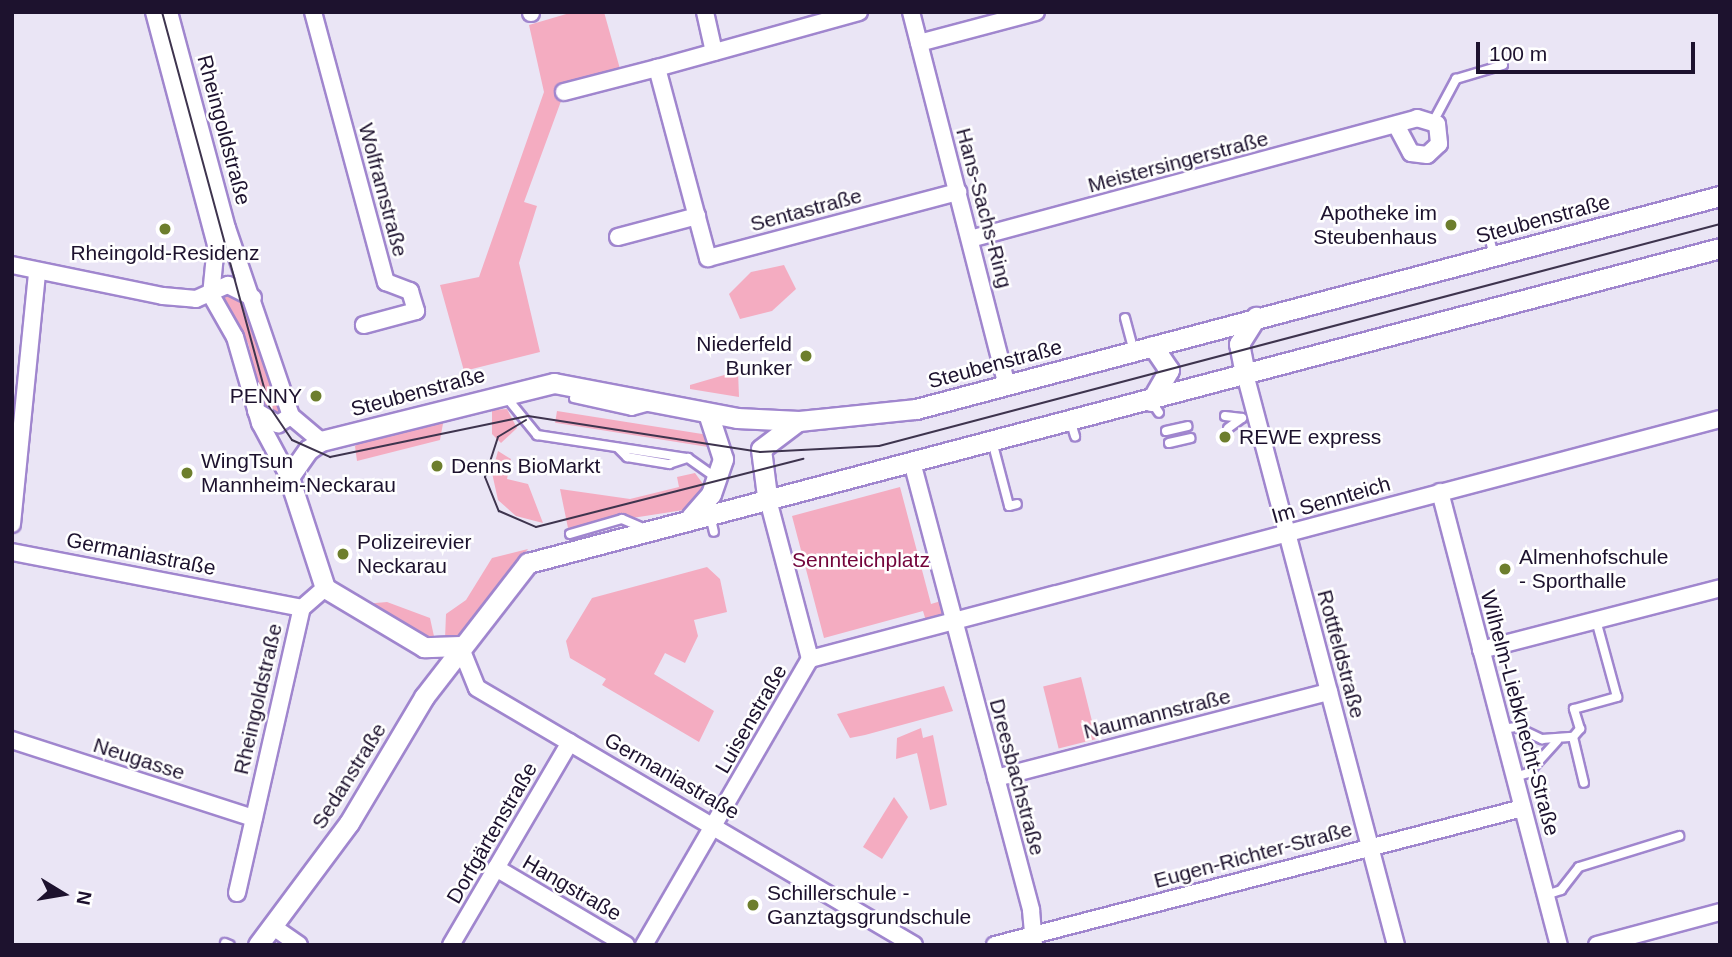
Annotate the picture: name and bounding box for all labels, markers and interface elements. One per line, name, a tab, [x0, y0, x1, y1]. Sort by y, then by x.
scale bar	[1480, 28, 1699, 72]
text: 100 m	[1489, 42, 1547, 65]
street label: Rheingoldstraße	[192, 52, 256, 208]
street label: Wolframstraße	[353, 120, 413, 260]
street label: Hans-Sachs-Ring	[951, 125, 1017, 291]
street label: Meistersingerstraße	[1085, 126, 1271, 198]
street label: Sentastraße	[747, 183, 865, 237]
street label: Steubenstraße	[1473, 189, 1613, 249]
place label: Apotheke im Steubenhaus	[1313, 200, 1437, 250]
marker: Apotheke im Steubenhaus	[1443, 217, 1459, 233]
marker: Rheingold-Residenz	[157, 221, 173, 237]
place label: Rheingold-Residenz	[70, 240, 260, 266]
place label: Niederfeld Bunker	[696, 331, 792, 381]
street label: Steubenstraße	[925, 334, 1065, 394]
marker: Niederfeld Bunker	[798, 348, 814, 364]
street label: Steubenstraße	[348, 362, 488, 422]
place label: PENNY	[230, 383, 302, 409]
marker: PENNY	[308, 388, 324, 404]
place label: REWE express	[1239, 424, 1381, 450]
marker: REWE express	[1217, 429, 1233, 445]
place label: WingTsun Mannheim-Neckarau	[201, 448, 396, 498]
place label: Denns BioMarkt	[451, 453, 600, 479]
marker: Denns BioMarkt	[429, 458, 445, 474]
marker: WingTsun Mannheim-Neckarau	[179, 465, 195, 481]
street label: Im Sennteich	[1269, 471, 1393, 529]
street label: Germaniastraße	[64, 527, 218, 581]
place label: Polizeirevier Neckarau	[357, 529, 471, 579]
place label: Almenhofschule - Sporthalle	[1519, 544, 1668, 594]
marker: Polizeirevier Neckarau	[335, 546, 351, 562]
park label: Sennteichplatz	[792, 547, 930, 573]
marker: Almenhofschule - Sporthalle	[1497, 561, 1513, 577]
street label: Rottfeldstraße	[1312, 587, 1370, 721]
street label: Wilhelm-Liebknecht-Straße	[1475, 587, 1565, 839]
street label: Rheingoldstraße	[228, 621, 288, 777]
street label: Luisenstraße	[710, 660, 792, 778]
street label: Naumannstraße	[1081, 684, 1233, 744]
street label: Dreesbachstraße	[984, 696, 1050, 858]
street label: Sedanstraße	[306, 718, 392, 834]
street label: Germaniastraße	[600, 727, 744, 825]
street label: Neugasse	[90, 732, 188, 786]
street label: Dorfgärtenstraße	[441, 758, 543, 908]
street label: Eugen-Richter-Straße	[1151, 816, 1355, 894]
street label: Hangstraße	[518, 850, 626, 926]
north arrow	[28, 859, 98, 929]
place label: Schillerschule - Ganztagsgrundschule	[767, 880, 971, 930]
text: N	[72, 889, 96, 907]
marker: Schillerschule - Ganztagsgrundschule	[745, 897, 761, 913]

